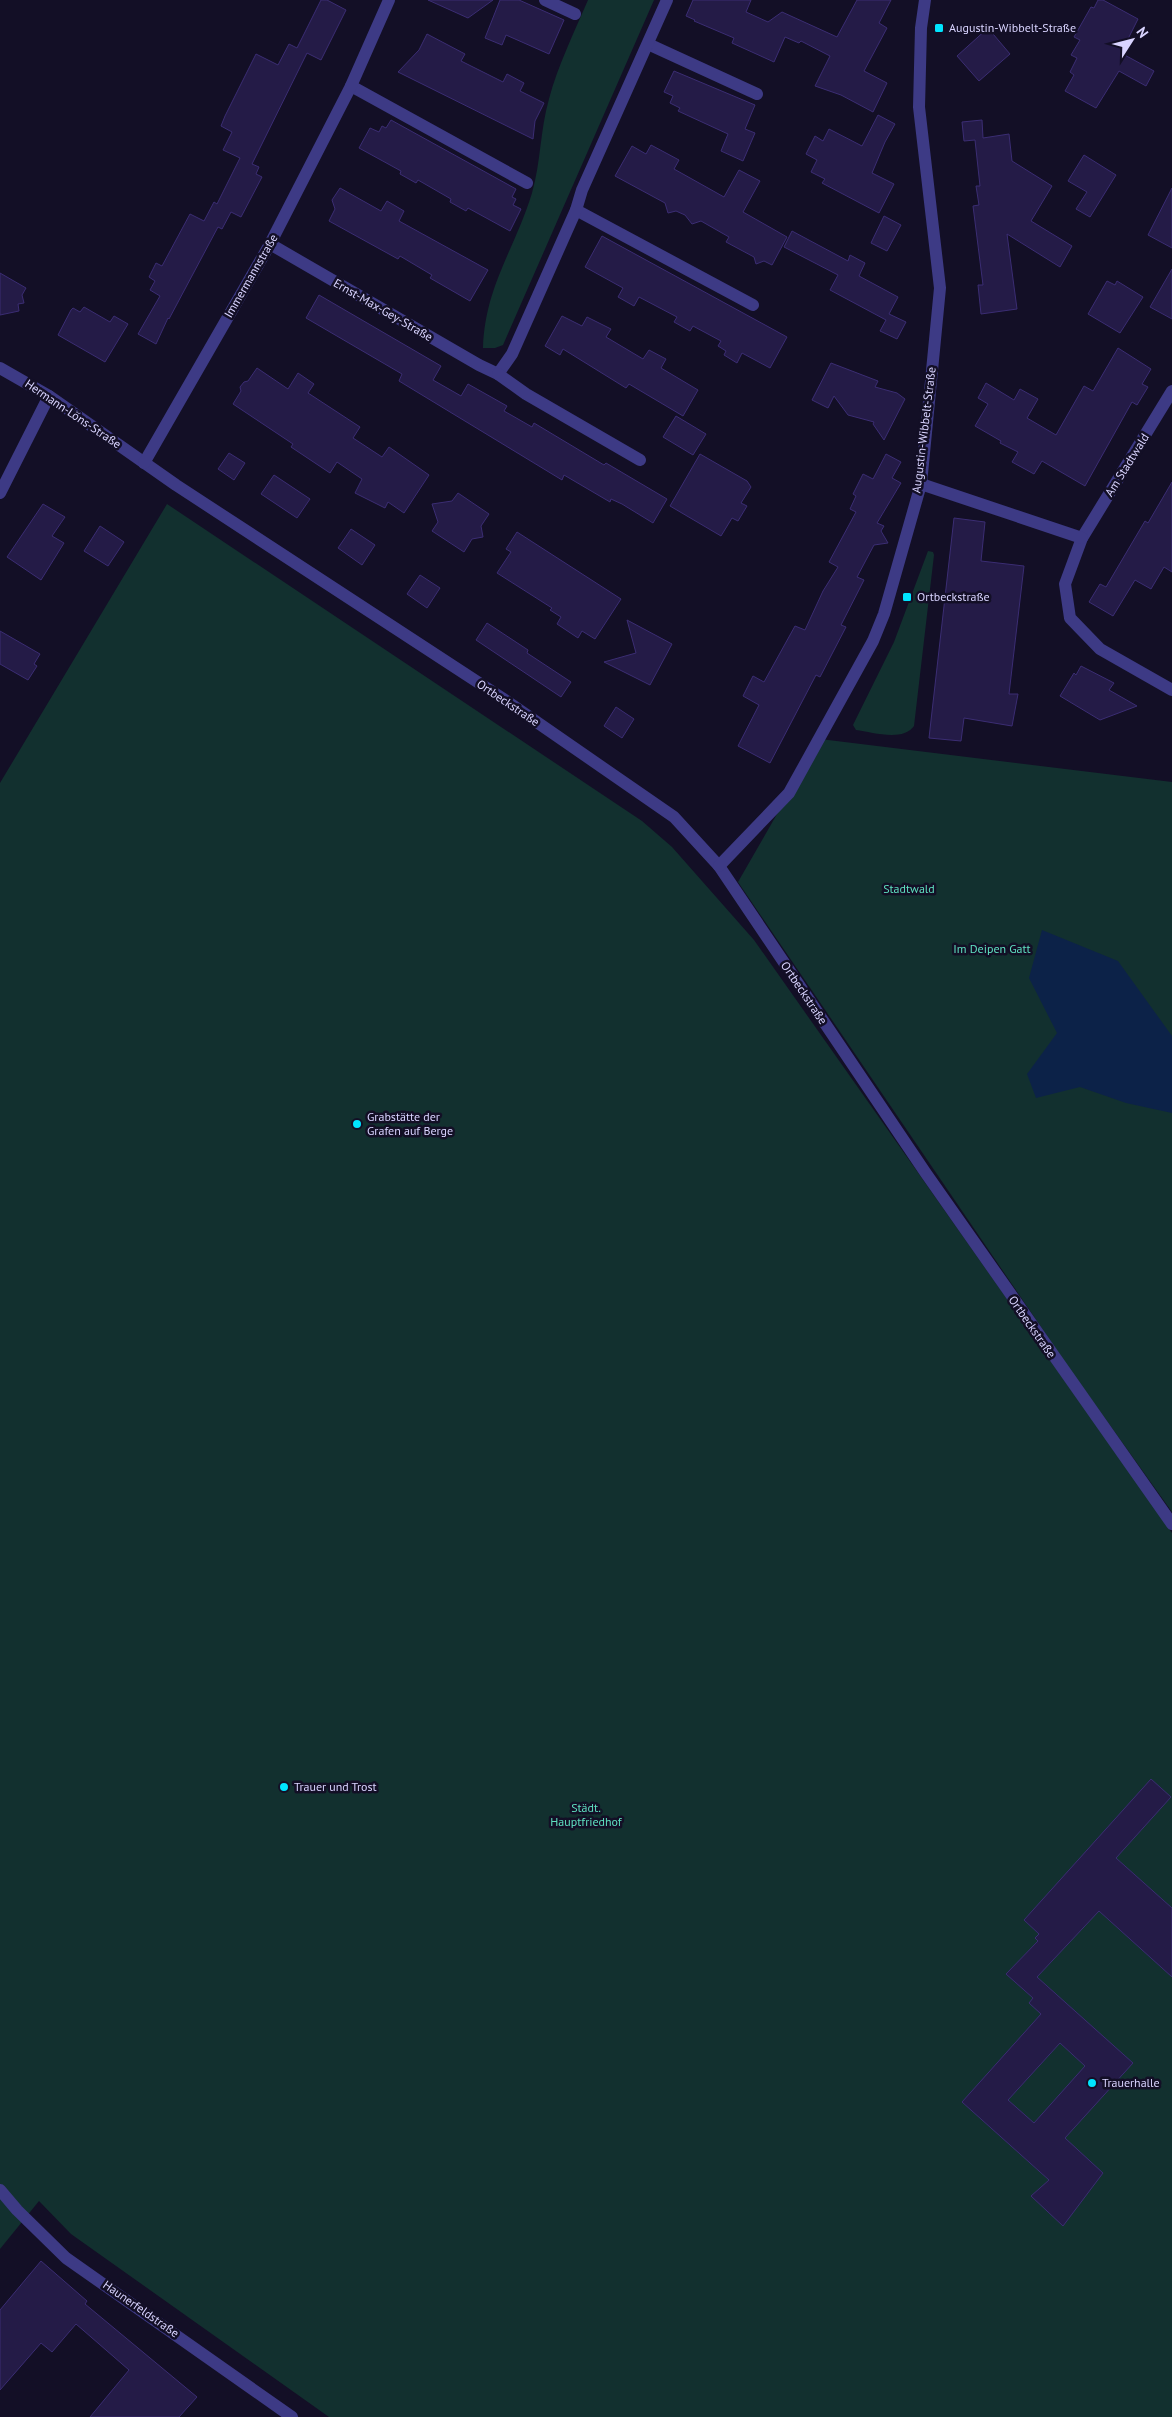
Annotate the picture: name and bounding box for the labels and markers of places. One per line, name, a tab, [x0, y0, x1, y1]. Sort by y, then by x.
place label: Augustin-Wibbelt-Straße	[949, 20, 1076, 35]
marker: Augustin-Wibbelt-Straße	[933, 22, 945, 34]
place label: Ortbeckstraße	[917, 589, 990, 604]
marker: Ortbeckstraße	[901, 591, 913, 603]
place label: Grabstätte der Grafen auf Berge	[367, 1109, 453, 1138]
marker: Grabstätte der Grafen auf Berge	[351, 1118, 363, 1130]
place label: Trauer und Trost	[294, 1779, 377, 1794]
marker: Trauer und Trost	[278, 1781, 290, 1793]
place label: Trauerhalle	[1102, 2075, 1160, 2090]
marker: Trauerhalle	[1086, 2077, 1098, 2089]

